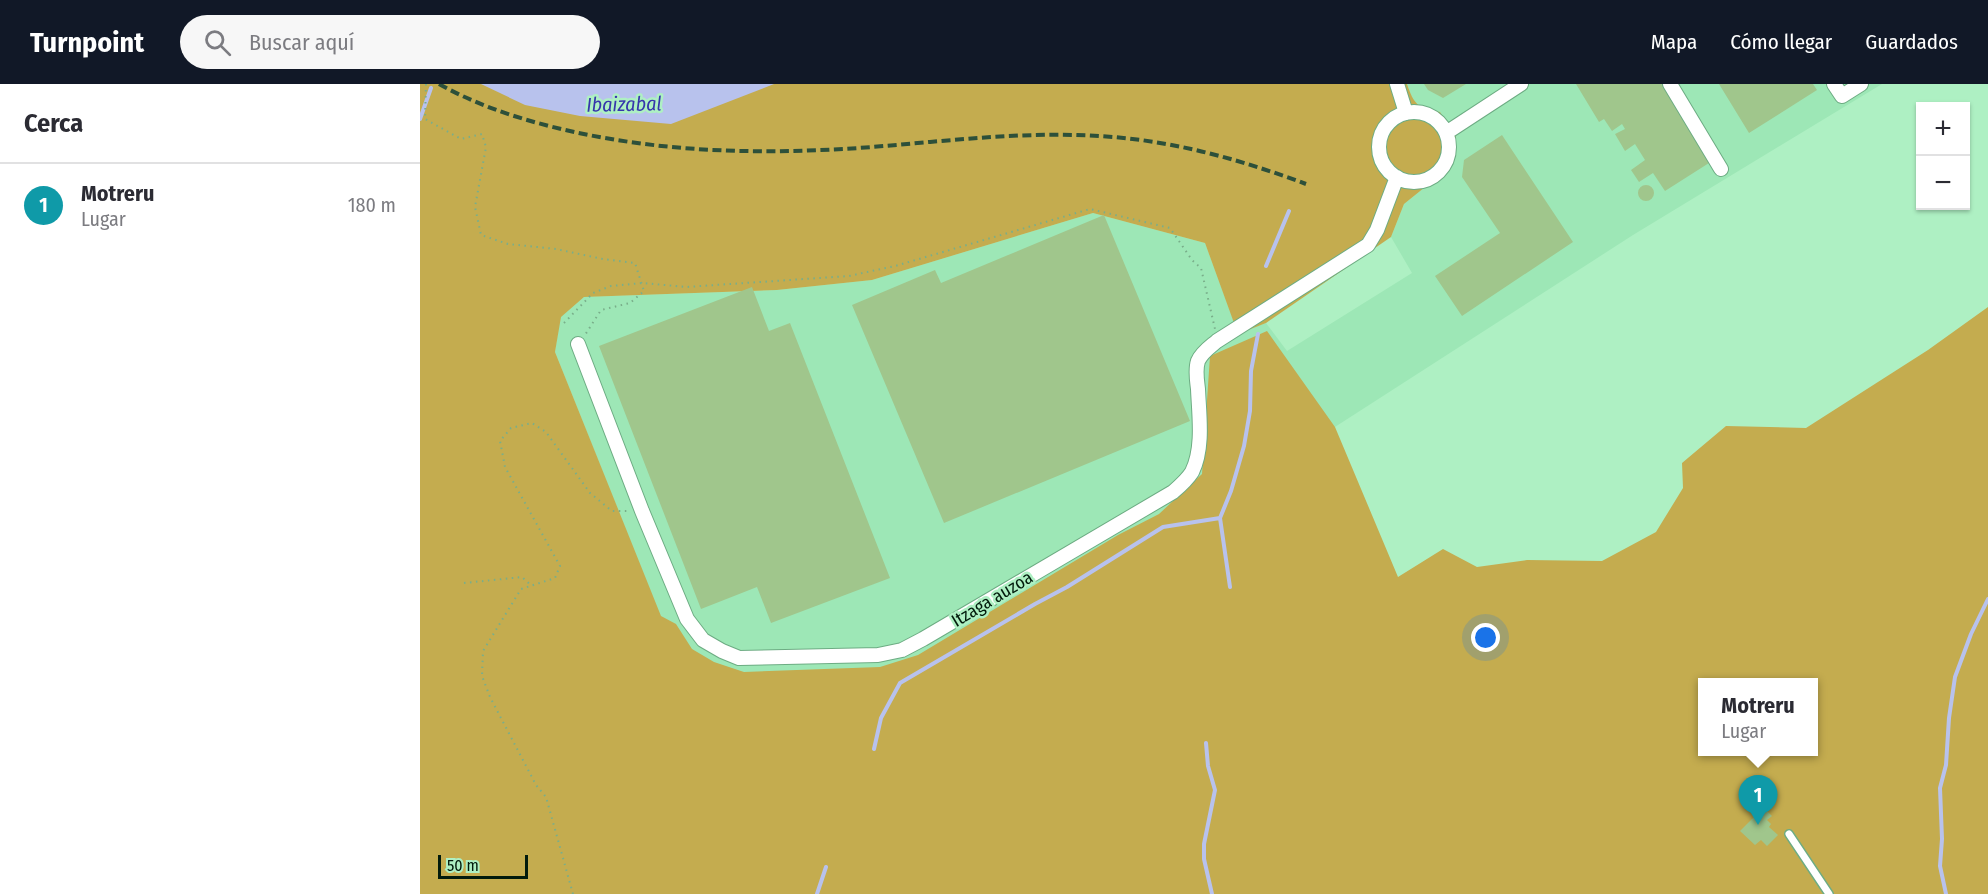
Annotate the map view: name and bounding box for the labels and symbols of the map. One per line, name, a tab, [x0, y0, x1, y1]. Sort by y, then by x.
water label: Ibaizabal	[586, 91, 662, 117]
street label: Itzaga auzoa	[947, 566, 1037, 632]
your location	[1471, 623, 1500, 652]
pin: 1	[1738, 776, 1778, 825]
scale bar	[438, 852, 528, 880]

